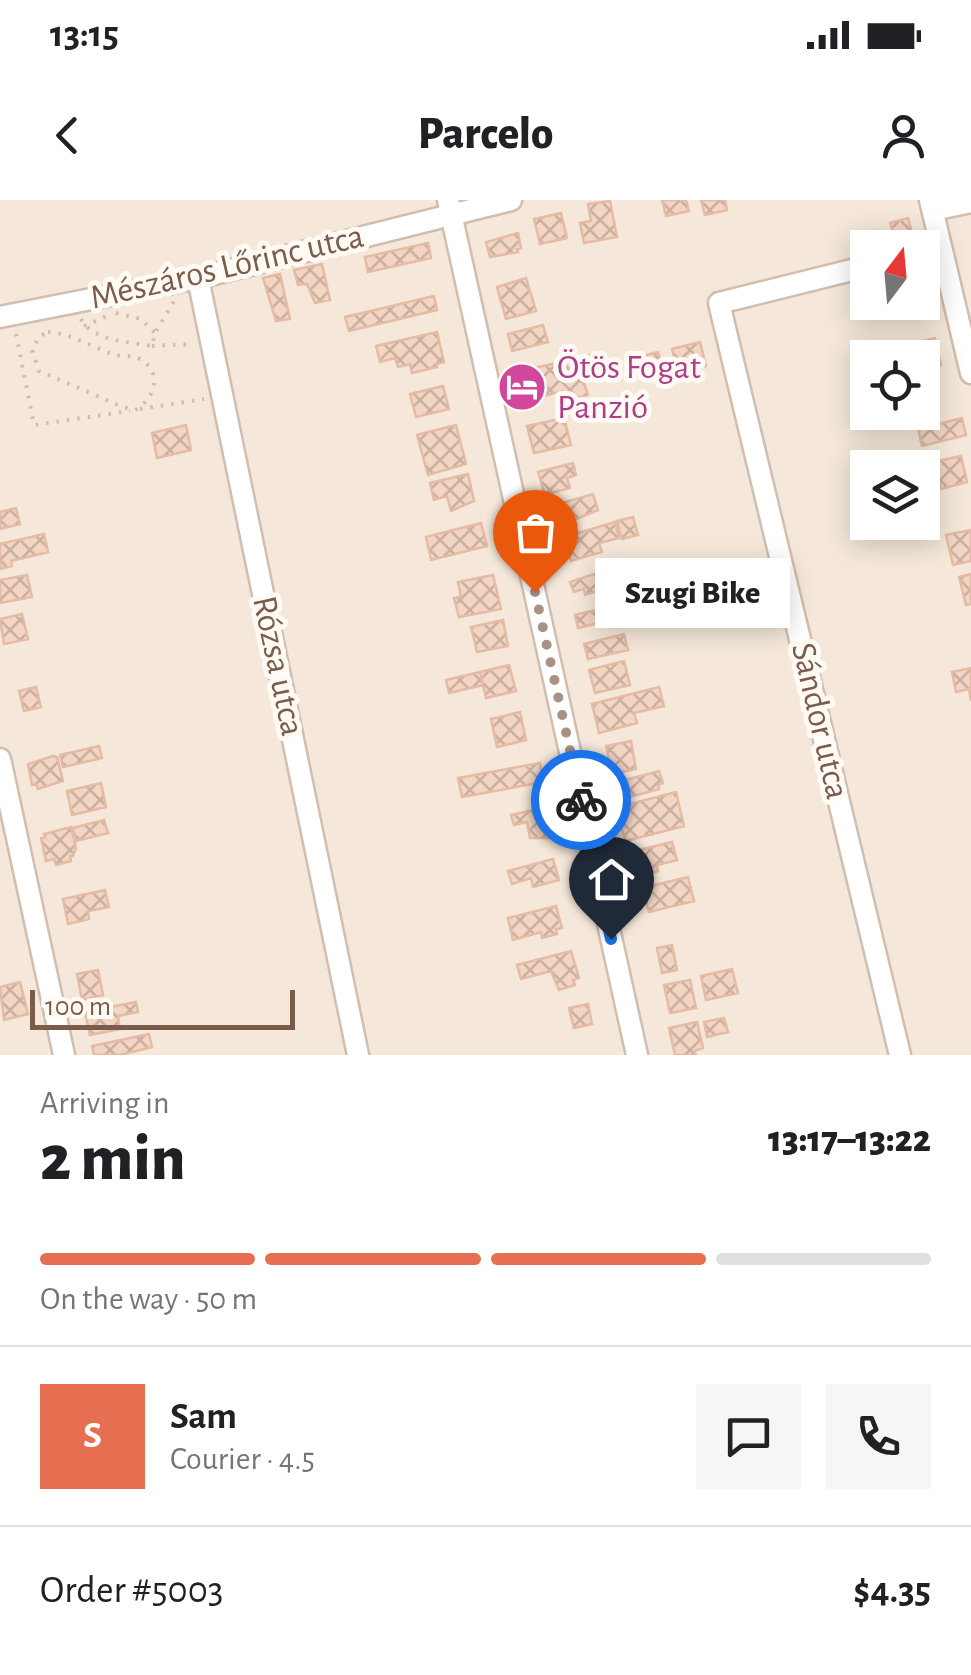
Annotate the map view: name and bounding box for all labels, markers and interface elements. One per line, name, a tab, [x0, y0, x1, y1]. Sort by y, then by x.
text: 13:15	[50, 16, 119, 54]
icon: back	[40, 108, 95, 163]
icon: person	[876, 108, 931, 163]
text: Parcelo	[418, 112, 553, 157]
street label: Mészáros Lőrinc utca	[87, 219, 367, 315]
north arrow	[850, 230, 940, 320]
map controls	[850, 230, 940, 540]
button: locate	[850, 340, 940, 430]
place label: Ötös Fogat Panzió	[557, 349, 701, 425]
hotel icon: Ötös Fogat Panzió	[496, 361, 548, 413]
button: layers	[850, 450, 940, 540]
pin	[493, 490, 578, 593]
icon: bag	[508, 505, 563, 560]
callout: Szugi Bike	[595, 557, 790, 627]
text: Szugi Bike	[625, 577, 760, 609]
street label: Rózsa utca	[246, 593, 310, 739]
street label: Sándor utca	[785, 639, 855, 803]
courier	[531, 750, 631, 850]
icon: bike	[554, 773, 609, 828]
pin	[569, 837, 654, 940]
icon: home	[584, 852, 639, 907]
scale bar	[30, 985, 295, 1030]
text: 100 m	[45, 993, 111, 1021]
text: Arriving in	[40, 1087, 169, 1119]
text: 13:17–13:22	[768, 1121, 931, 1159]
text: 2 min	[40, 1127, 186, 1192]
text: On the way · 50 m	[40, 1283, 257, 1315]
button: chat	[696, 1384, 801, 1489]
button: phone	[826, 1384, 931, 1489]
text: Sam	[170, 1398, 237, 1436]
text: S	[83, 1417, 102, 1455]
text: Courier · 4.5	[170, 1443, 315, 1475]
text: Order #5003	[40, 1572, 223, 1610]
text: $4.35	[853, 1572, 931, 1610]

